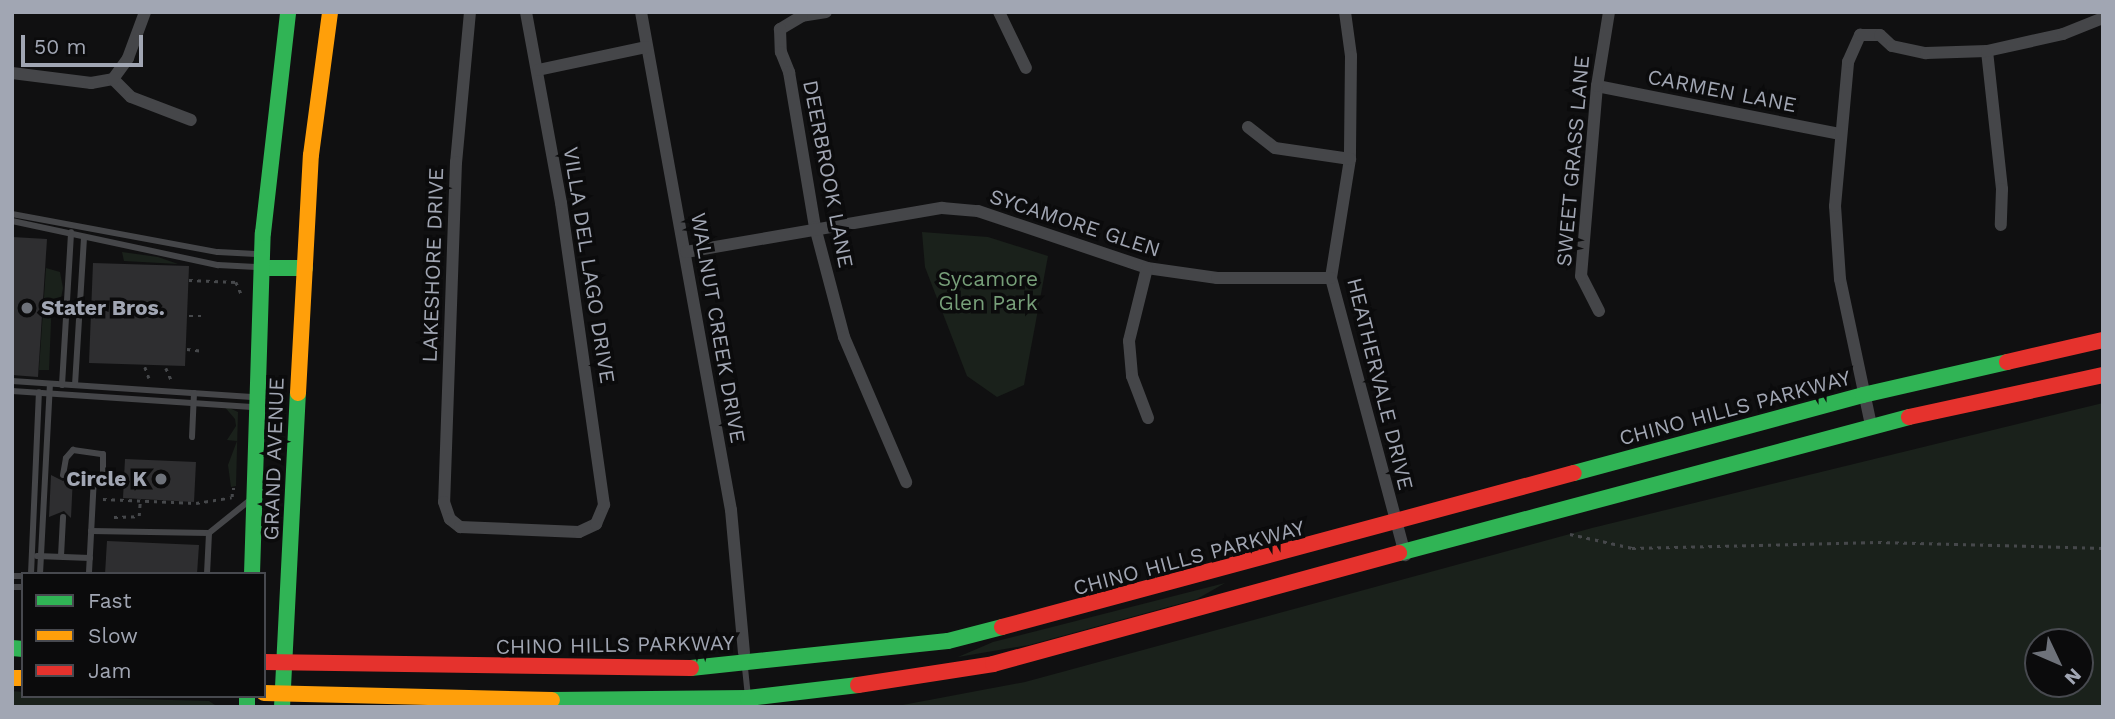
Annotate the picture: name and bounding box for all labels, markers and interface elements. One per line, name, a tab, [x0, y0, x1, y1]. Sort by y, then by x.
scale bar	[24, 21, 147, 65]
text: 50 m	[34, 34, 86, 59]
street label: SWEET GRASS LANE	[1551, 54, 1595, 268]
street label: CARMEN LANE	[1645, 64, 1799, 118]
street label: DEERBROOK LANE	[797, 78, 859, 270]
street label: VILLA DEL LAGO DRIVE	[558, 144, 620, 386]
street label: LAKESHORE DRIVE	[417, 167, 449, 363]
street label: SYCAMORE GLEN	[987, 184, 1163, 262]
street label: WALNUT CREEK DRIVE	[685, 210, 751, 446]
park label: Sycamore Glen Park	[938, 266, 1038, 316]
street label: HEATHERVALE DRIVE	[1341, 275, 1419, 493]
place label: Stater Bros.	[41, 295, 165, 321]
marker: Stater Bros.	[19, 300, 35, 316]
street label: CHINO HILLS PARKWAY	[1616, 365, 1854, 451]
street label: GRAND AVENUE	[259, 377, 289, 541]
place label: Circle K	[66, 466, 147, 492]
marker: Circle K	[153, 471, 169, 487]
street label: CHINO HILLS PARKWAY	[1070, 515, 1308, 601]
legend	[21, 572, 266, 698]
text: Fast	[88, 588, 132, 613]
text: Slow	[88, 623, 138, 648]
north arrow	[2024, 628, 2094, 698]
street label: CHINO HILLS PARKWAY	[495, 630, 735, 660]
text: Jam	[88, 658, 131, 683]
text: N	[2060, 663, 2086, 690]

